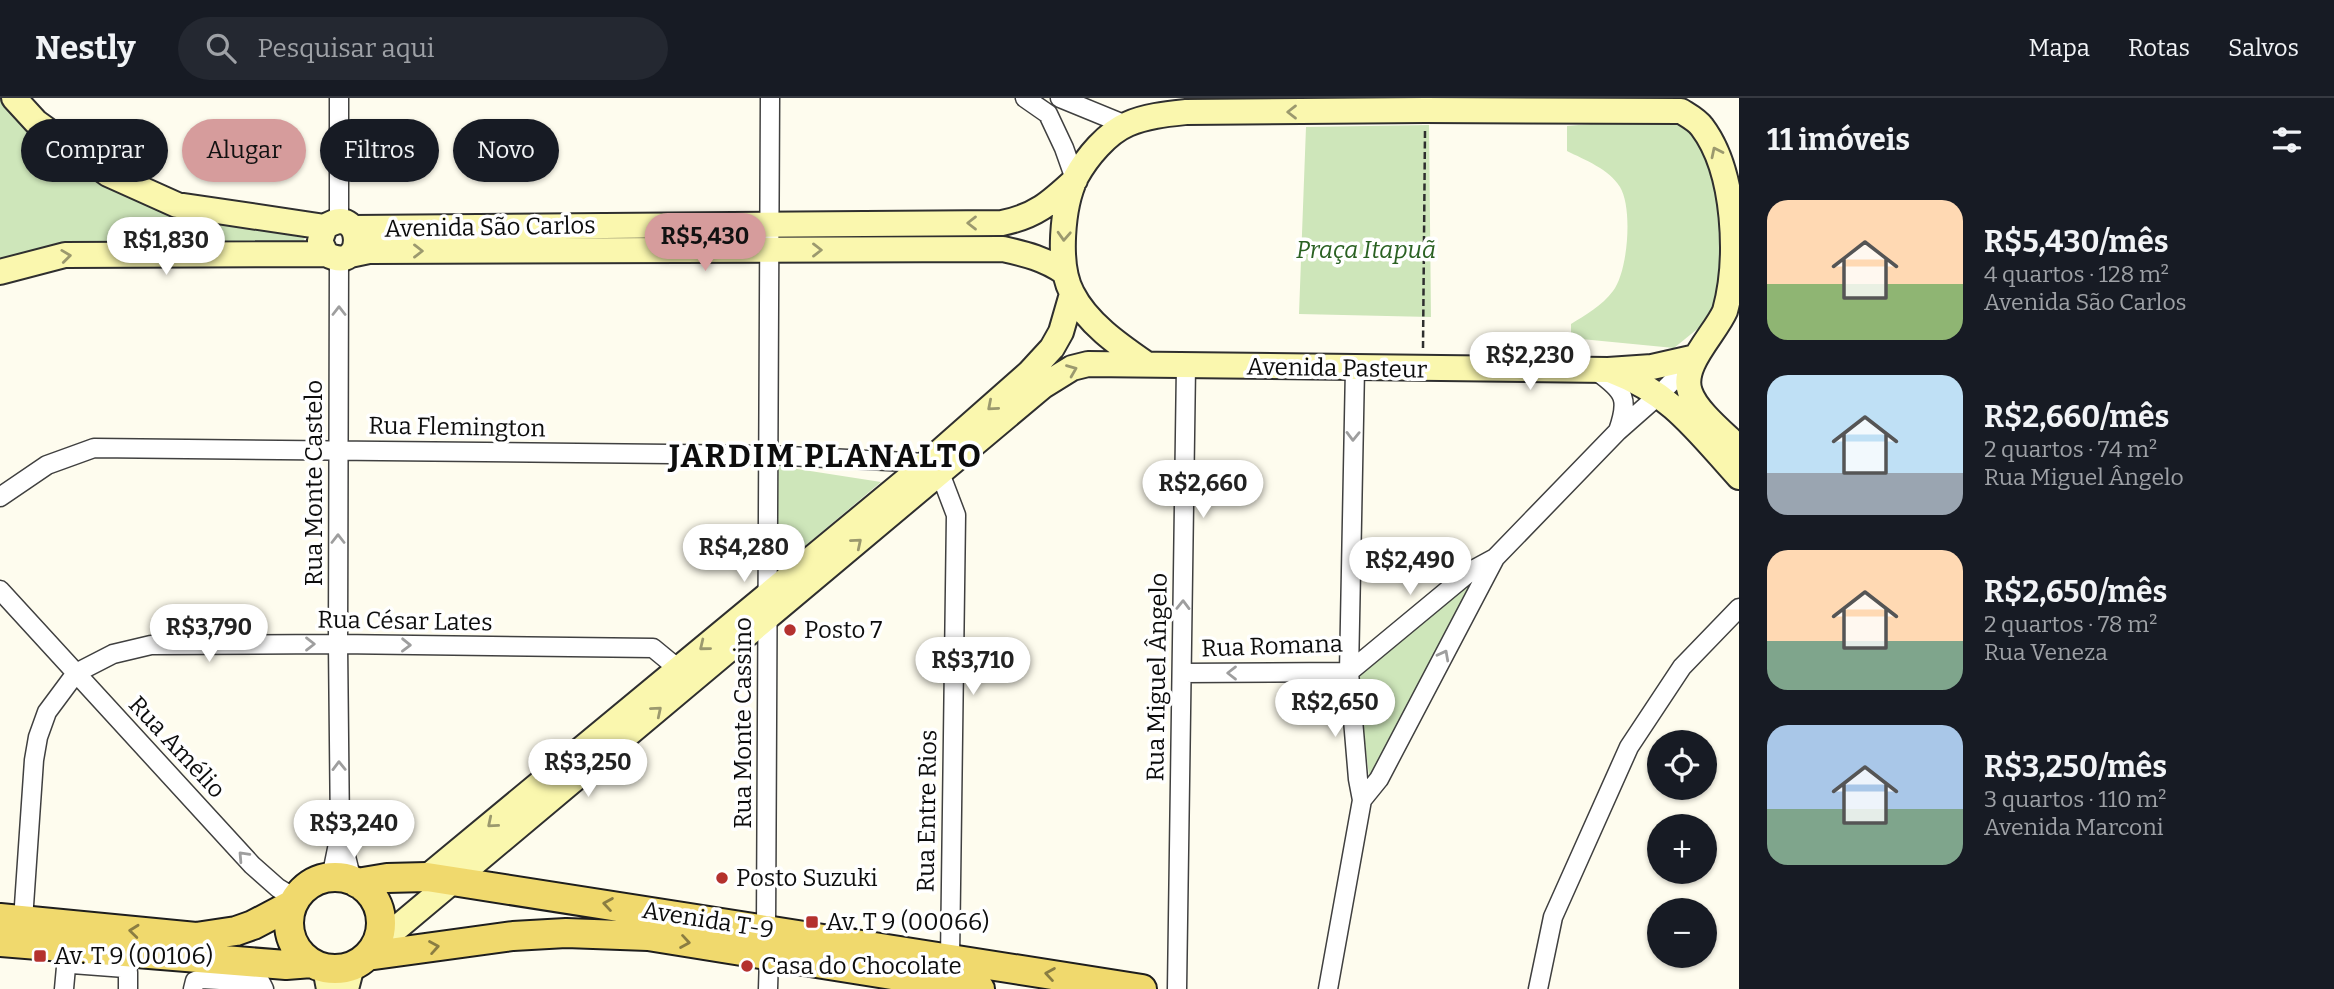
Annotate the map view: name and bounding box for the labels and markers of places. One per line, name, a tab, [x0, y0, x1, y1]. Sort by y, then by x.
pin: R$5,430	[640, 214, 770, 273]
pin: R$1,830	[101, 218, 231, 277]
pin: R$2,230	[1465, 332, 1595, 392]
pin: R$2,660	[1138, 460, 1268, 520]
pin: R$4,280	[679, 524, 809, 584]
pin: R$2,490	[1345, 538, 1475, 597]
pin: R$3,790	[144, 604, 274, 664]
place label: Posto 7	[804, 616, 882, 644]
marker: Posto 7	[782, 622, 798, 638]
pin: R$3,710	[908, 638, 1038, 697]
pin: R$2,650	[1270, 680, 1400, 739]
pin: R$3,250	[523, 740, 653, 799]
pin: R$3,240	[289, 800, 419, 860]
place label: Posto Suzuki	[736, 864, 878, 892]
marker: Posto Suzuki	[714, 870, 730, 886]
place label: Av. T 9 (00066)	[826, 908, 990, 936]
marker: Av. T 9 (00066)	[804, 914, 820, 930]
place label: Av. T 9 (00106)	[54, 942, 213, 970]
marker: Av. T 9 (00106)	[32, 948, 48, 964]
place label: Casa do Chocolate	[761, 952, 962, 980]
marker: Casa do Chocolate	[739, 958, 755, 974]

